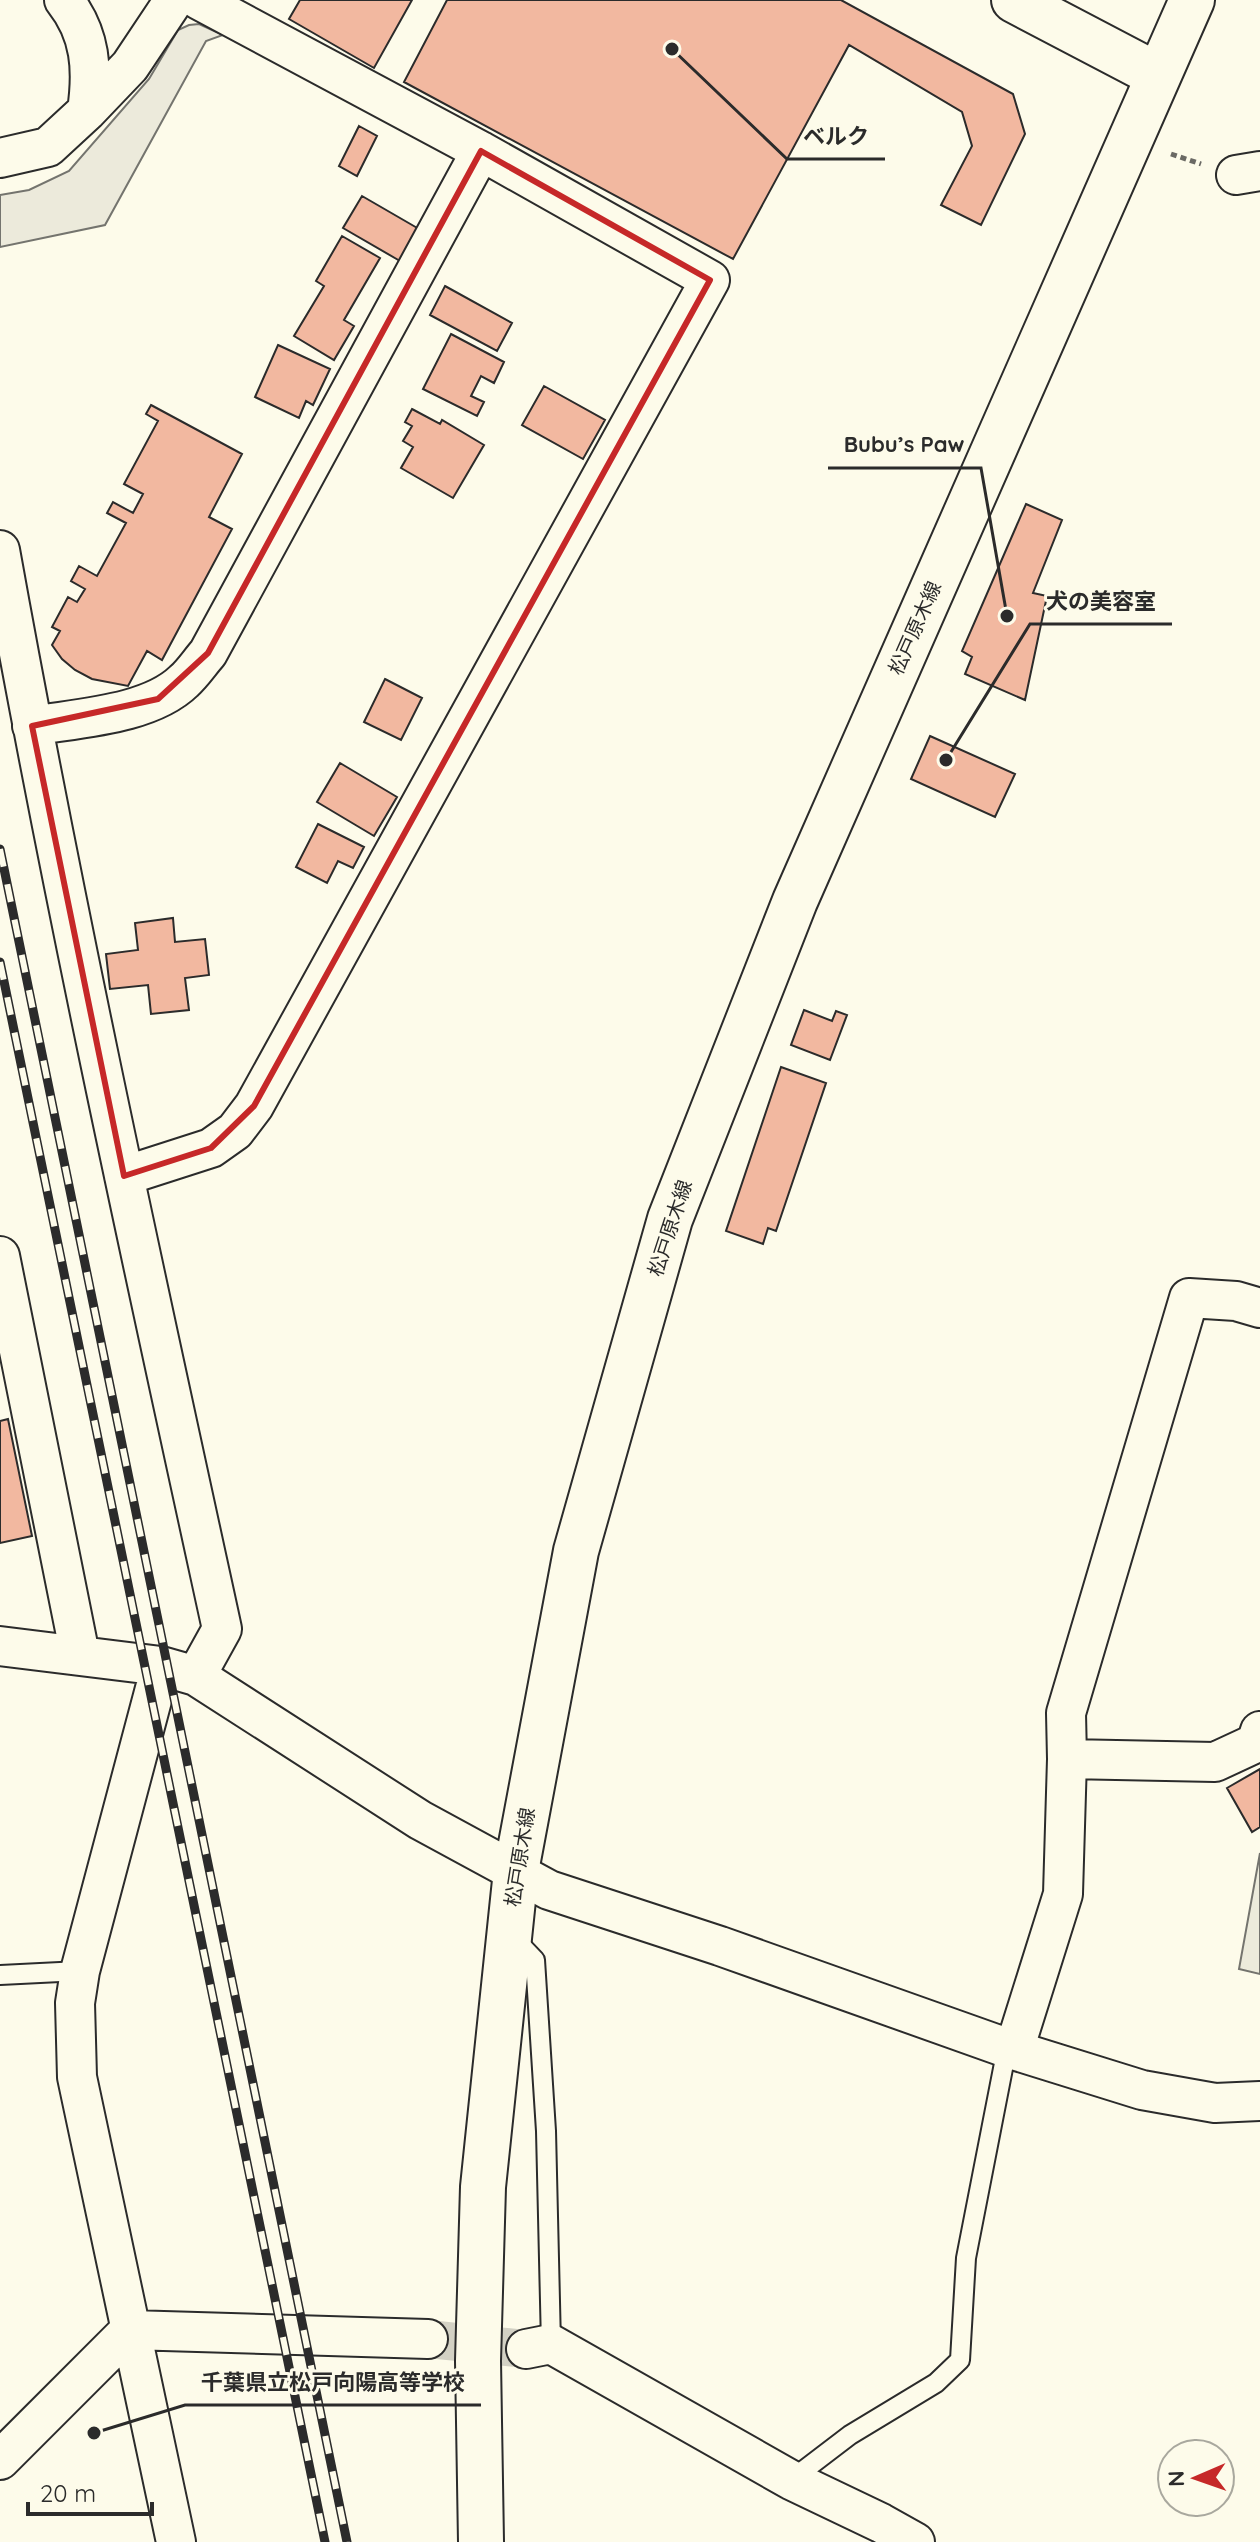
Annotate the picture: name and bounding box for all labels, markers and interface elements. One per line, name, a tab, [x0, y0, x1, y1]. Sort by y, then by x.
callout: ベルク	[787, 113, 885, 159]
text: ベルク	[803, 122, 869, 150]
callout: Bubu’s Paw	[828, 422, 981, 468]
text: Bubu’s Paw	[844, 430, 964, 458]
street label: 松戸原木線	[883, 577, 946, 679]
callout: 犬の美容室	[1030, 578, 1172, 624]
text: 犬の美容室	[1046, 587, 1156, 615]
street label: 松戸原木線	[642, 1176, 697, 1279]
street label: 松戸原木線	[499, 1806, 540, 1908]
callout: 千葉県立松戸向陽高等学校	[185, 2359, 481, 2405]
text: 千葉県立松戸向陽高等学校	[201, 2368, 465, 2396]
north arrow	[1156, 2438, 1236, 2518]
scale bar	[28, 2466, 152, 2516]
text: N	[1162, 2470, 1190, 2487]
text: 20 m	[40, 2478, 96, 2508]

